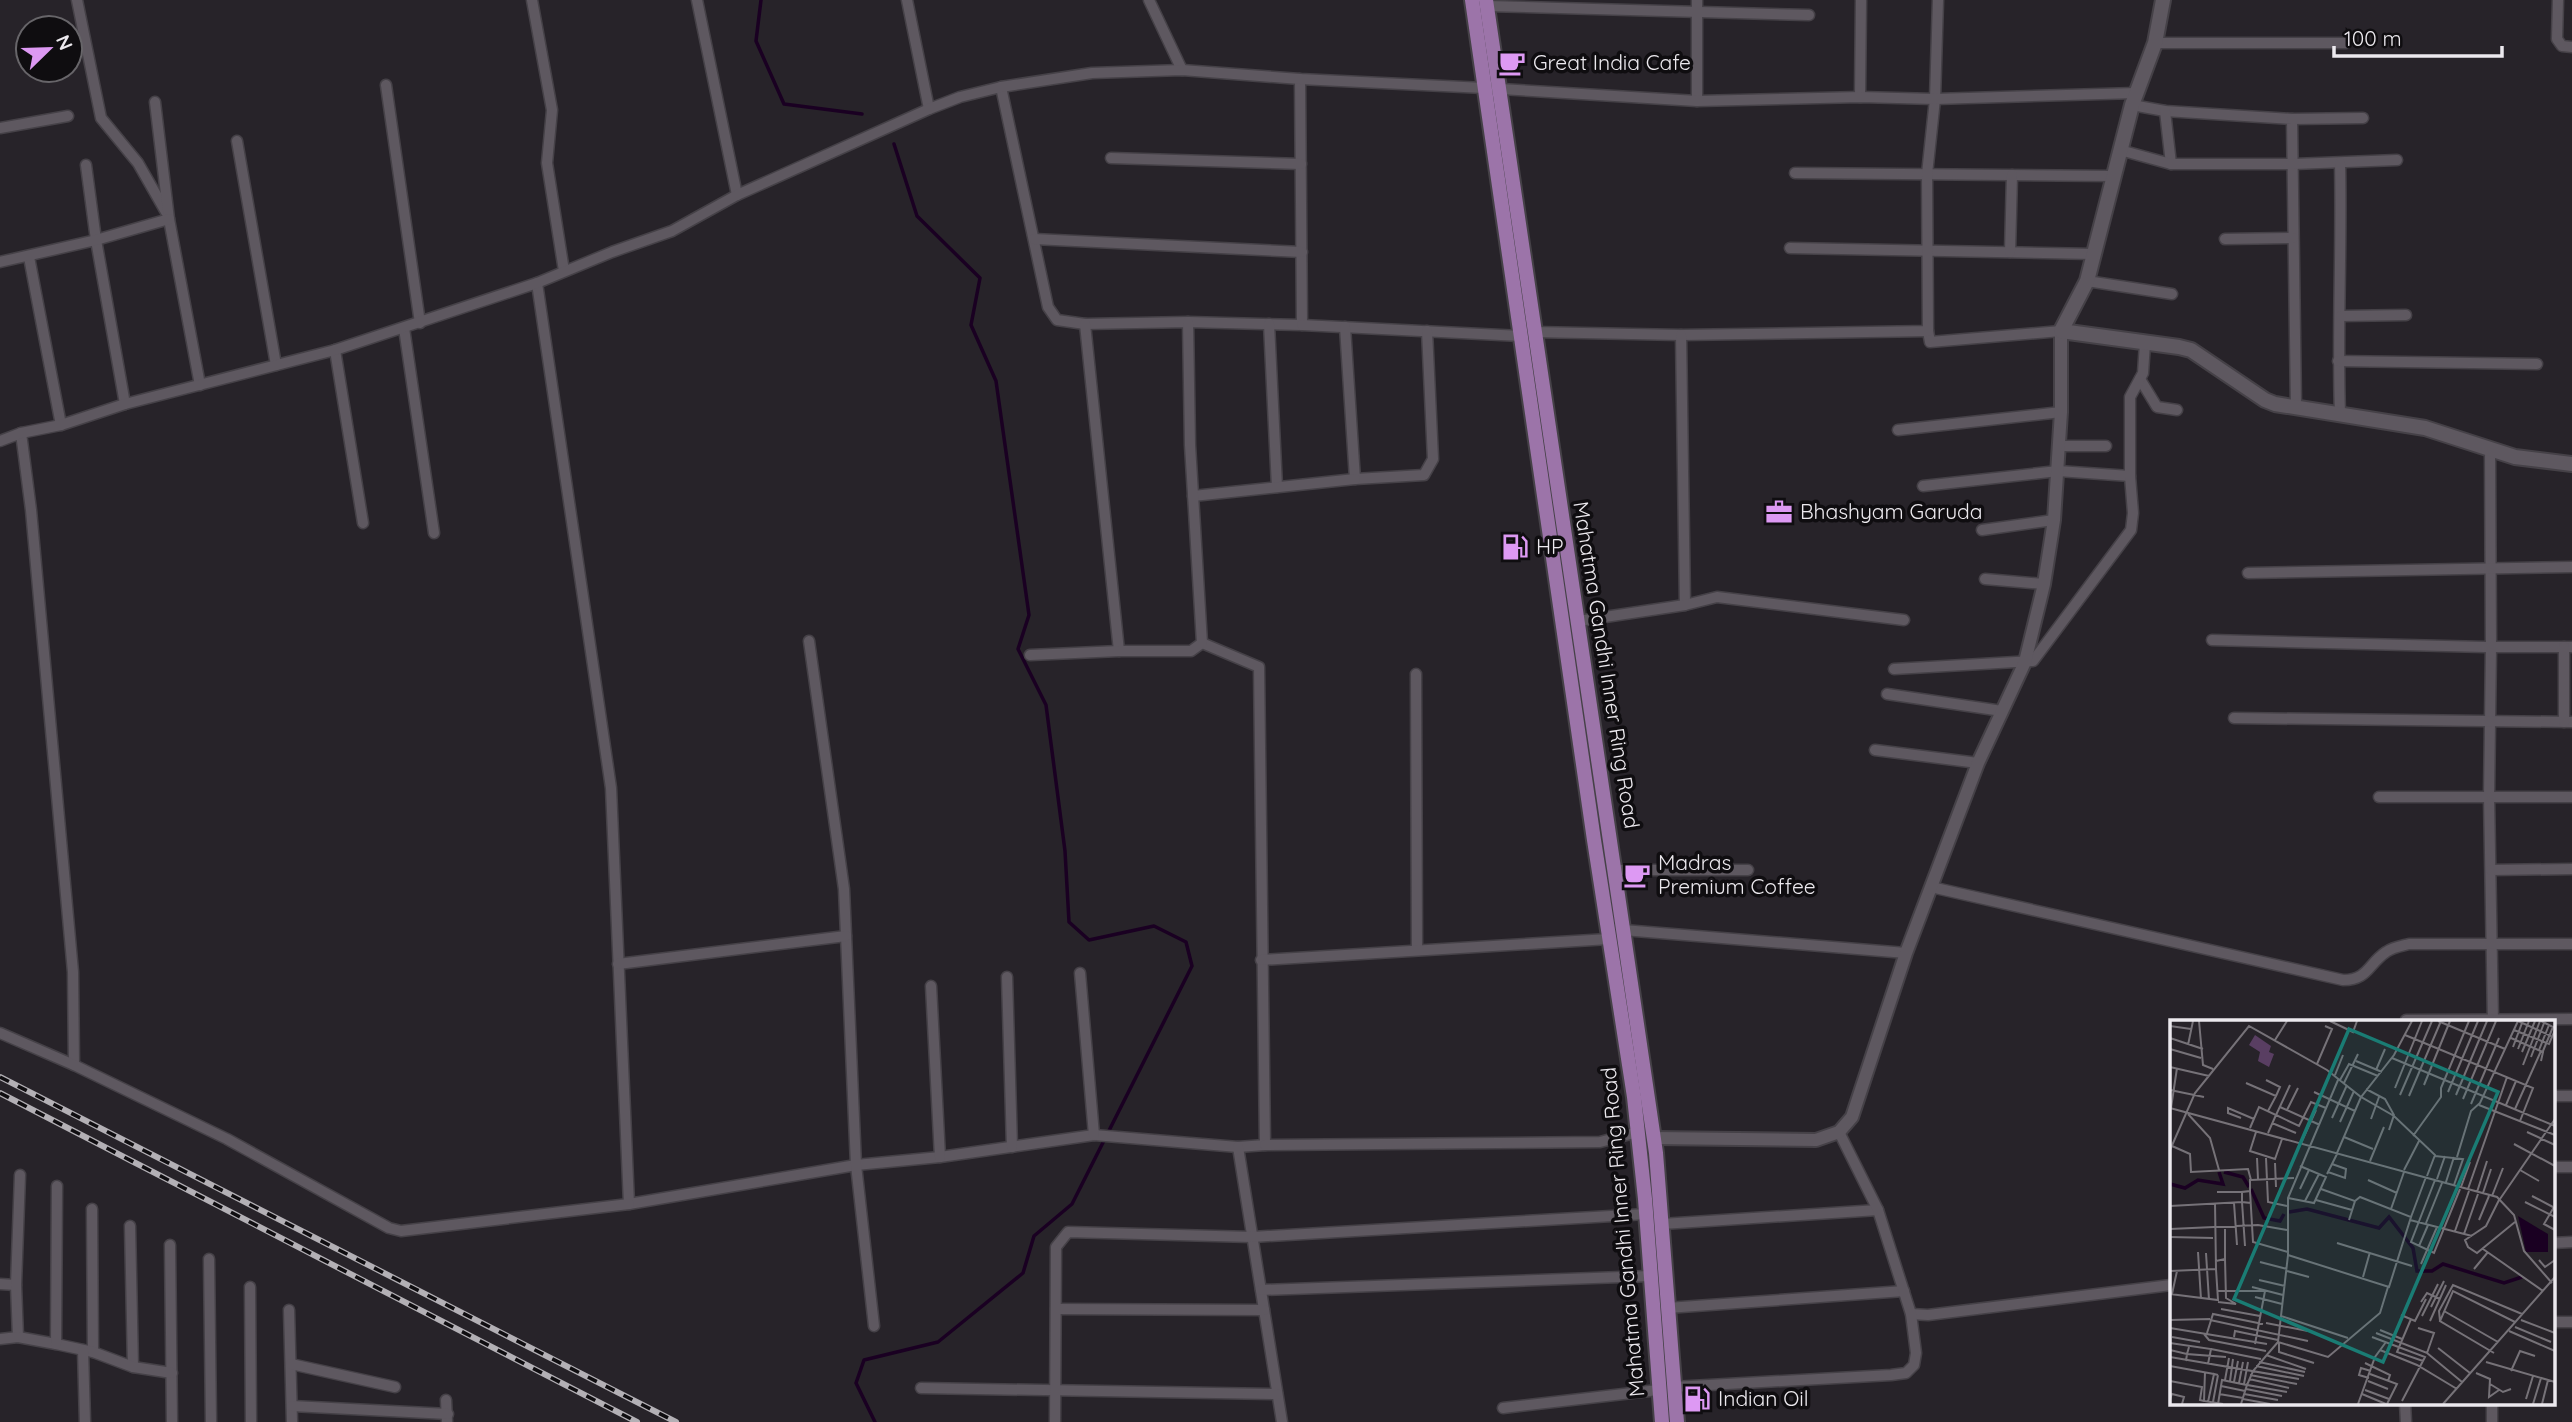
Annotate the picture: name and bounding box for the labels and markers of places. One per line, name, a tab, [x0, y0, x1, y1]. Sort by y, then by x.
cafe icon: Great India Cafe	[1497, 48, 1527, 78]
place label: Great India Cafe	[1533, 49, 1691, 75]
office icon: Bhashyam Garuda	[1764, 497, 1794, 527]
place label: Bhashyam Garuda	[1800, 498, 1983, 524]
fuel station icon: HP	[1500, 532, 1530, 562]
place label: HP	[1536, 533, 1564, 559]
place label: Madras Premium Coffee	[1658, 849, 1816, 899]
cafe icon: Madras Premium Coffee	[1622, 860, 1652, 890]
fuel station icon: Indian Oil	[1682, 1384, 1712, 1414]
place label: Indian Oil	[1718, 1385, 1809, 1411]

